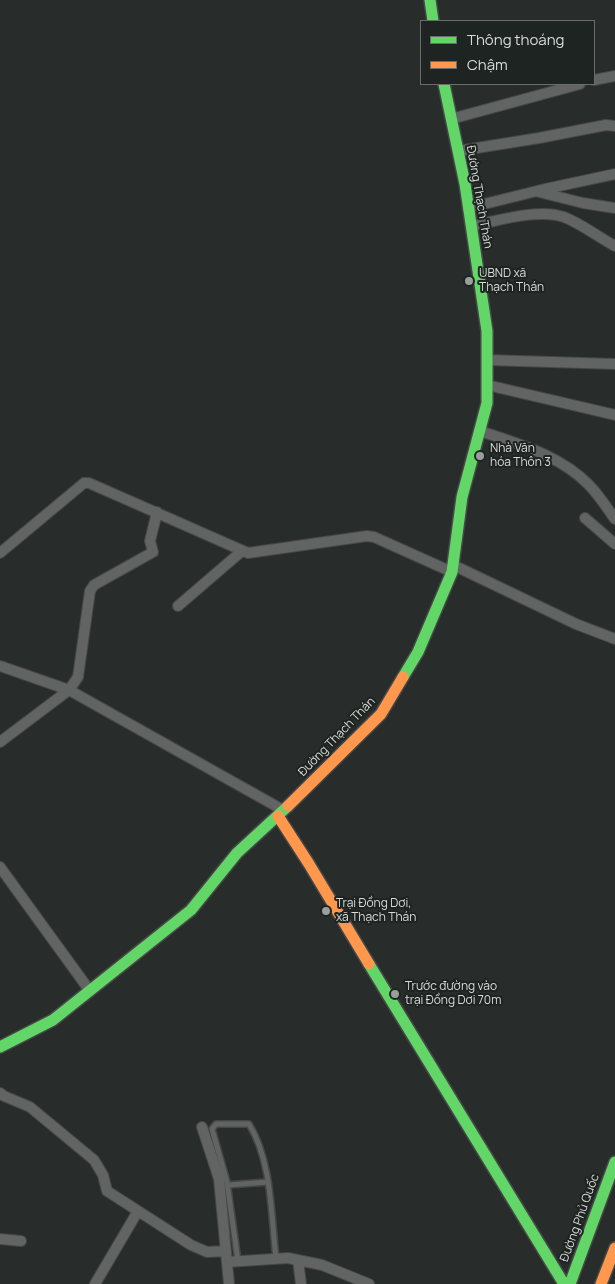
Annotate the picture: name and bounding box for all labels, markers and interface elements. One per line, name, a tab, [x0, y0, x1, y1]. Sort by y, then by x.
legend	[420, 20, 595, 85]
text: Thông thoáng	[467, 29, 564, 50]
text: Chậm	[467, 54, 508, 75]
street label: Đường Thạch Thán	[463, 144, 495, 250]
place label: UBND xã Thạch Thán	[479, 267, 544, 295]
marker: UBND xã Thạch Thán	[463, 275, 475, 287]
place label: Nhà Văn hóa Thôn 3	[490, 442, 551, 470]
marker: Nhà Văn hóa Thôn 3	[474, 450, 486, 462]
street label: Đường Thạch Thán	[296, 695, 378, 779]
place label: Trại Đồng Dơi, xã Thạch Thán	[336, 897, 416, 925]
marker: Trại Đồng Dơi, xã Thạch Thán	[320, 905, 332, 917]
place label: Trước đường vào trại Đồng Dơi 70m	[405, 980, 501, 1008]
marker: Trước đường vào trại Đồng Dơi 70m	[389, 988, 401, 1000]
street label: Đường Phủ Quốc	[557, 1172, 603, 1264]

